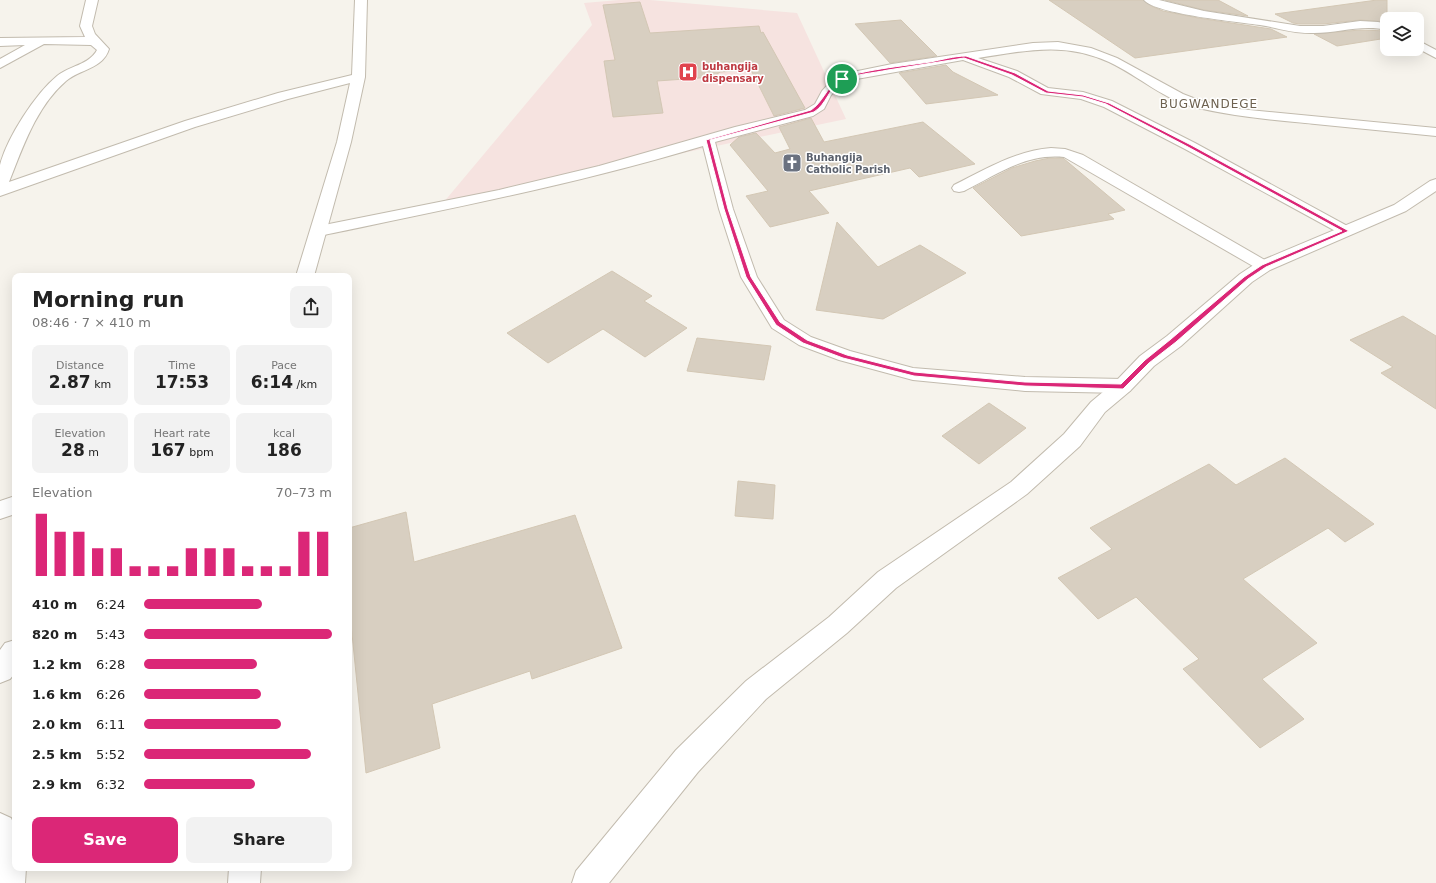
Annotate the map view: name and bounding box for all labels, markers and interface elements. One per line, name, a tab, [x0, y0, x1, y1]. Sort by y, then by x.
map controls	[1380, 12, 1424, 56]
button: layers	[1380, 12, 1424, 56]
hospital icon: buhangija dispensary	[677, 61, 699, 83]
place label: buhangija dispensary	[702, 61, 764, 84]
pin	[825, 62, 859, 96]
icon: arrive	[831, 68, 853, 90]
district label: BUGWANDEGE	[1160, 97, 1258, 111]
church icon: Buhangija Catholic Parish	[781, 152, 803, 174]
place label: Buhangija Catholic Parish	[806, 152, 890, 175]
button: share	[290, 286, 332, 328]
text: Morning run	[32, 287, 184, 312]
text: 08:46 · 7 × 410 m	[32, 315, 151, 330]
text: Distance	[56, 359, 104, 372]
text: Time	[169, 359, 195, 372]
text: Pace	[271, 359, 297, 372]
text: 2.87	[49, 372, 91, 392]
text: 17:53	[155, 372, 209, 392]
text: 6:14	[251, 372, 293, 392]
text: km	[91, 378, 111, 391]
text: /km	[293, 378, 317, 391]
text: Elevation	[54, 427, 106, 440]
text: Heart rate	[154, 427, 210, 440]
text: kcal	[273, 427, 295, 440]
text: 28	[61, 440, 85, 460]
text: 167	[150, 440, 186, 460]
text: 186	[266, 440, 302, 460]
text: m	[85, 446, 99, 459]
text: bpm	[186, 446, 214, 459]
text: Elevation	[32, 485, 92, 500]
text: 70–73 m	[276, 485, 332, 500]
text: 410 m	[32, 597, 77, 612]
text: 6:24	[96, 597, 125, 612]
text: 820 m	[32, 627, 77, 642]
text: 5:43	[96, 627, 125, 642]
text: 1.2 km	[32, 657, 82, 672]
text: 6:28	[96, 657, 125, 672]
text: 1.6 km	[32, 687, 82, 702]
text: 6:26	[96, 687, 125, 702]
text: 2.0 km	[32, 717, 82, 732]
text: 6:11	[96, 717, 125, 732]
text: 2.5 km	[32, 747, 82, 762]
text: 5:52	[96, 747, 125, 762]
text: 2.9 km	[32, 777, 82, 792]
text: 6:32	[96, 777, 125, 792]
button: Save	[32, 817, 178, 863]
button: Share	[186, 817, 332, 863]

